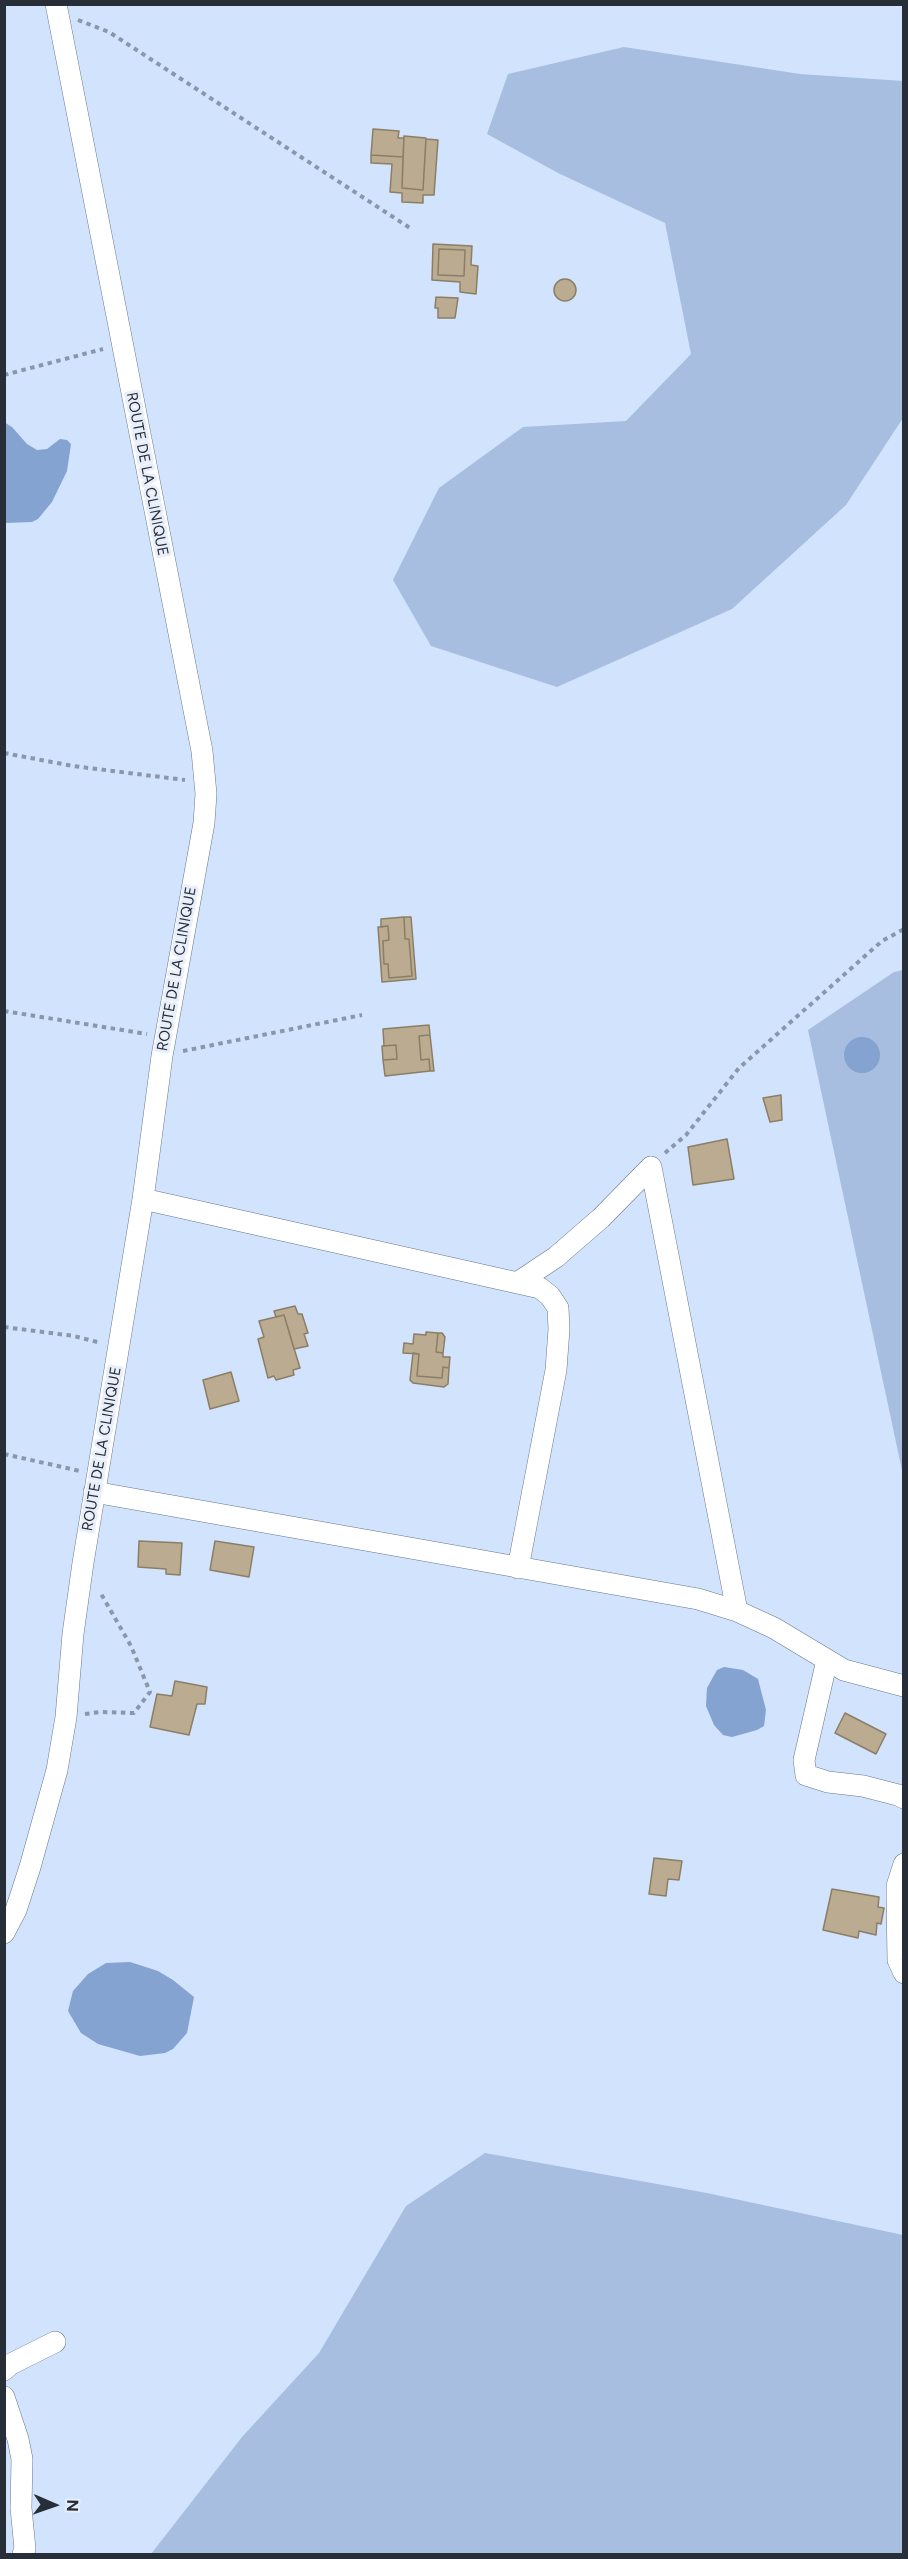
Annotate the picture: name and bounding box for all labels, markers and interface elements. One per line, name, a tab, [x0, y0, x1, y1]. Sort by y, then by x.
street label: ROUTE DE LA CLINIQUE	[122, 391, 172, 557]
street label: ROUTE DE LA CLINIQUE	[154, 885, 200, 1053]
street label: ROUTE DE LA CLINIQUE	[79, 1365, 125, 1533]
north arrow	[24, 2475, 84, 2535]
text: N	[63, 2499, 82, 2512]

